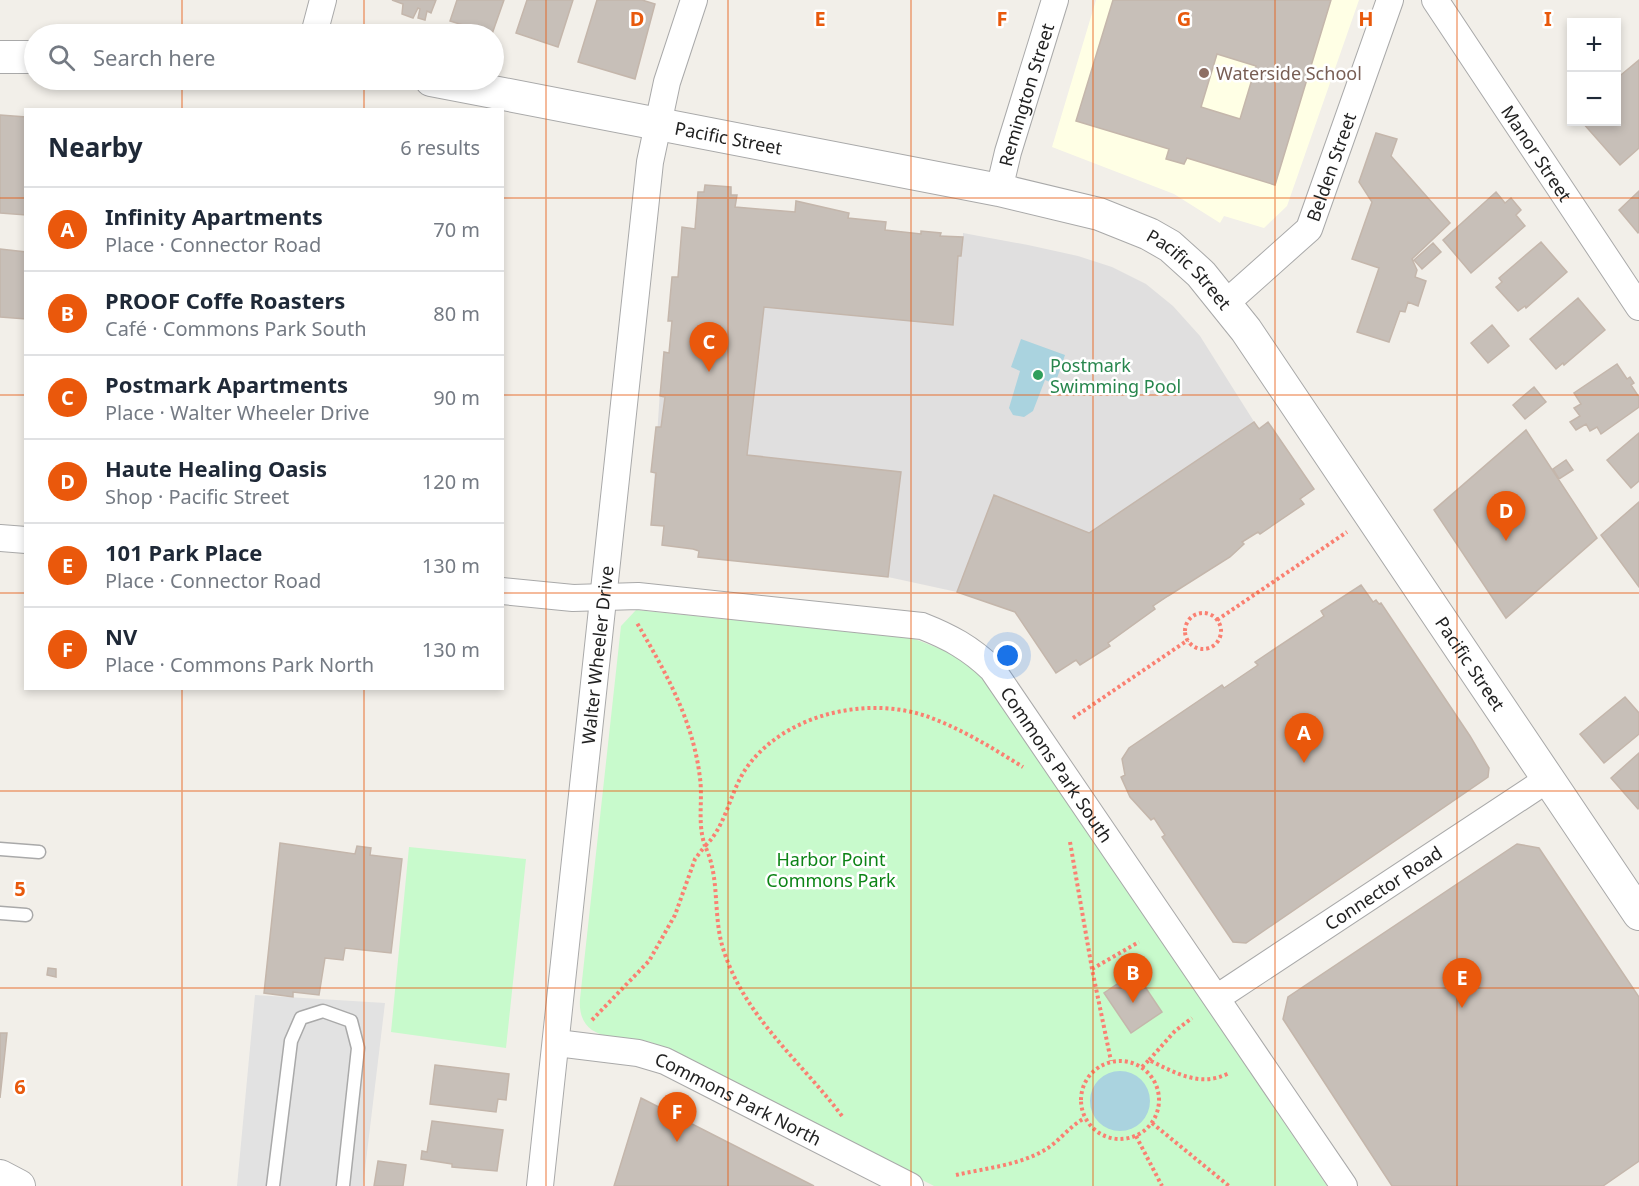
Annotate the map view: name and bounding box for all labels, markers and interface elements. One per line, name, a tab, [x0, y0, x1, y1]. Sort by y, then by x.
text: D	[630, 5, 644, 32]
text: E	[814, 5, 826, 32]
text: F	[997, 5, 1007, 32]
text: G	[1177, 5, 1191, 32]
text: H	[1358, 5, 1374, 32]
text: I	[1544, 5, 1552, 32]
map controls	[1567, 18, 1621, 126]
button: +	[1567, 18, 1621, 72]
street label: Remington Street	[993, 20, 1059, 169]
search box	[24, 24, 504, 90]
icon: search	[45, 41, 78, 74]
text: Search here	[93, 42, 215, 72]
place label: Waterside School	[1216, 61, 1362, 85]
marker: Waterside School	[1197, 66, 1211, 80]
button: −	[1567, 72, 1621, 126]
street label: Manor Street	[1496, 100, 1578, 206]
street label: Belden Street	[1301, 109, 1361, 225]
street label: Pacific Street	[673, 115, 785, 160]
text: Nearby	[48, 129, 143, 165]
text: 6 results	[400, 134, 480, 161]
text: Infinity Apartments	[105, 201, 323, 231]
text: A	[61, 216, 74, 243]
text: 70 m	[433, 216, 480, 243]
street label: Pacific Street	[1143, 223, 1237, 315]
text: Place · Connector Road	[105, 231, 321, 258]
text: PROOF Coffe Roasters	[105, 285, 345, 315]
text: B	[61, 300, 74, 327]
text: 80 m	[433, 300, 480, 327]
text: Café · Commons Park South	[105, 315, 367, 342]
pin: C	[690, 322, 728, 372]
place label: Postmark Swimming Pool	[1050, 353, 1181, 398]
marker: Postmark Swimming Pool	[1031, 368, 1045, 382]
text: Postmark Apartments	[105, 369, 348, 399]
text: C	[61, 384, 74, 411]
text: 90 m	[433, 384, 480, 411]
text: Place · Walter Wheeler Drive	[105, 399, 370, 426]
text: Haute Healing Oasis	[105, 453, 327, 483]
text: D	[60, 468, 75, 495]
text: 120 m	[422, 468, 480, 495]
text: Shop · Pacific Street	[105, 483, 289, 510]
pin: D	[1486, 492, 1526, 541]
text: 101 Park Place	[105, 537, 262, 567]
text: E	[62, 552, 73, 579]
text: 130 m	[422, 552, 480, 579]
street label: Walter Wheeler Drive	[576, 564, 619, 746]
text: Place · Connector Road	[105, 567, 321, 594]
street label: Pacific Street	[1430, 612, 1511, 716]
text: NV	[105, 621, 137, 651]
text: F	[62, 636, 73, 663]
text: 130 m	[422, 636, 480, 663]
your location	[993, 641, 1022, 670]
text: Place · Commons Park North	[105, 651, 374, 678]
street label: Commons Park South	[995, 682, 1118, 847]
pin: A	[1284, 714, 1324, 763]
street label: Connector Road	[1320, 840, 1447, 935]
park label: Harbor Point Commons Park	[766, 847, 896, 892]
text: 5	[14, 875, 26, 902]
pin: B	[1114, 954, 1152, 1003]
pin: E	[1442, 958, 1482, 1008]
street label: Commons Park North	[652, 1047, 826, 1151]
text: 6	[14, 1073, 26, 1100]
pin: F	[658, 1092, 696, 1142]

